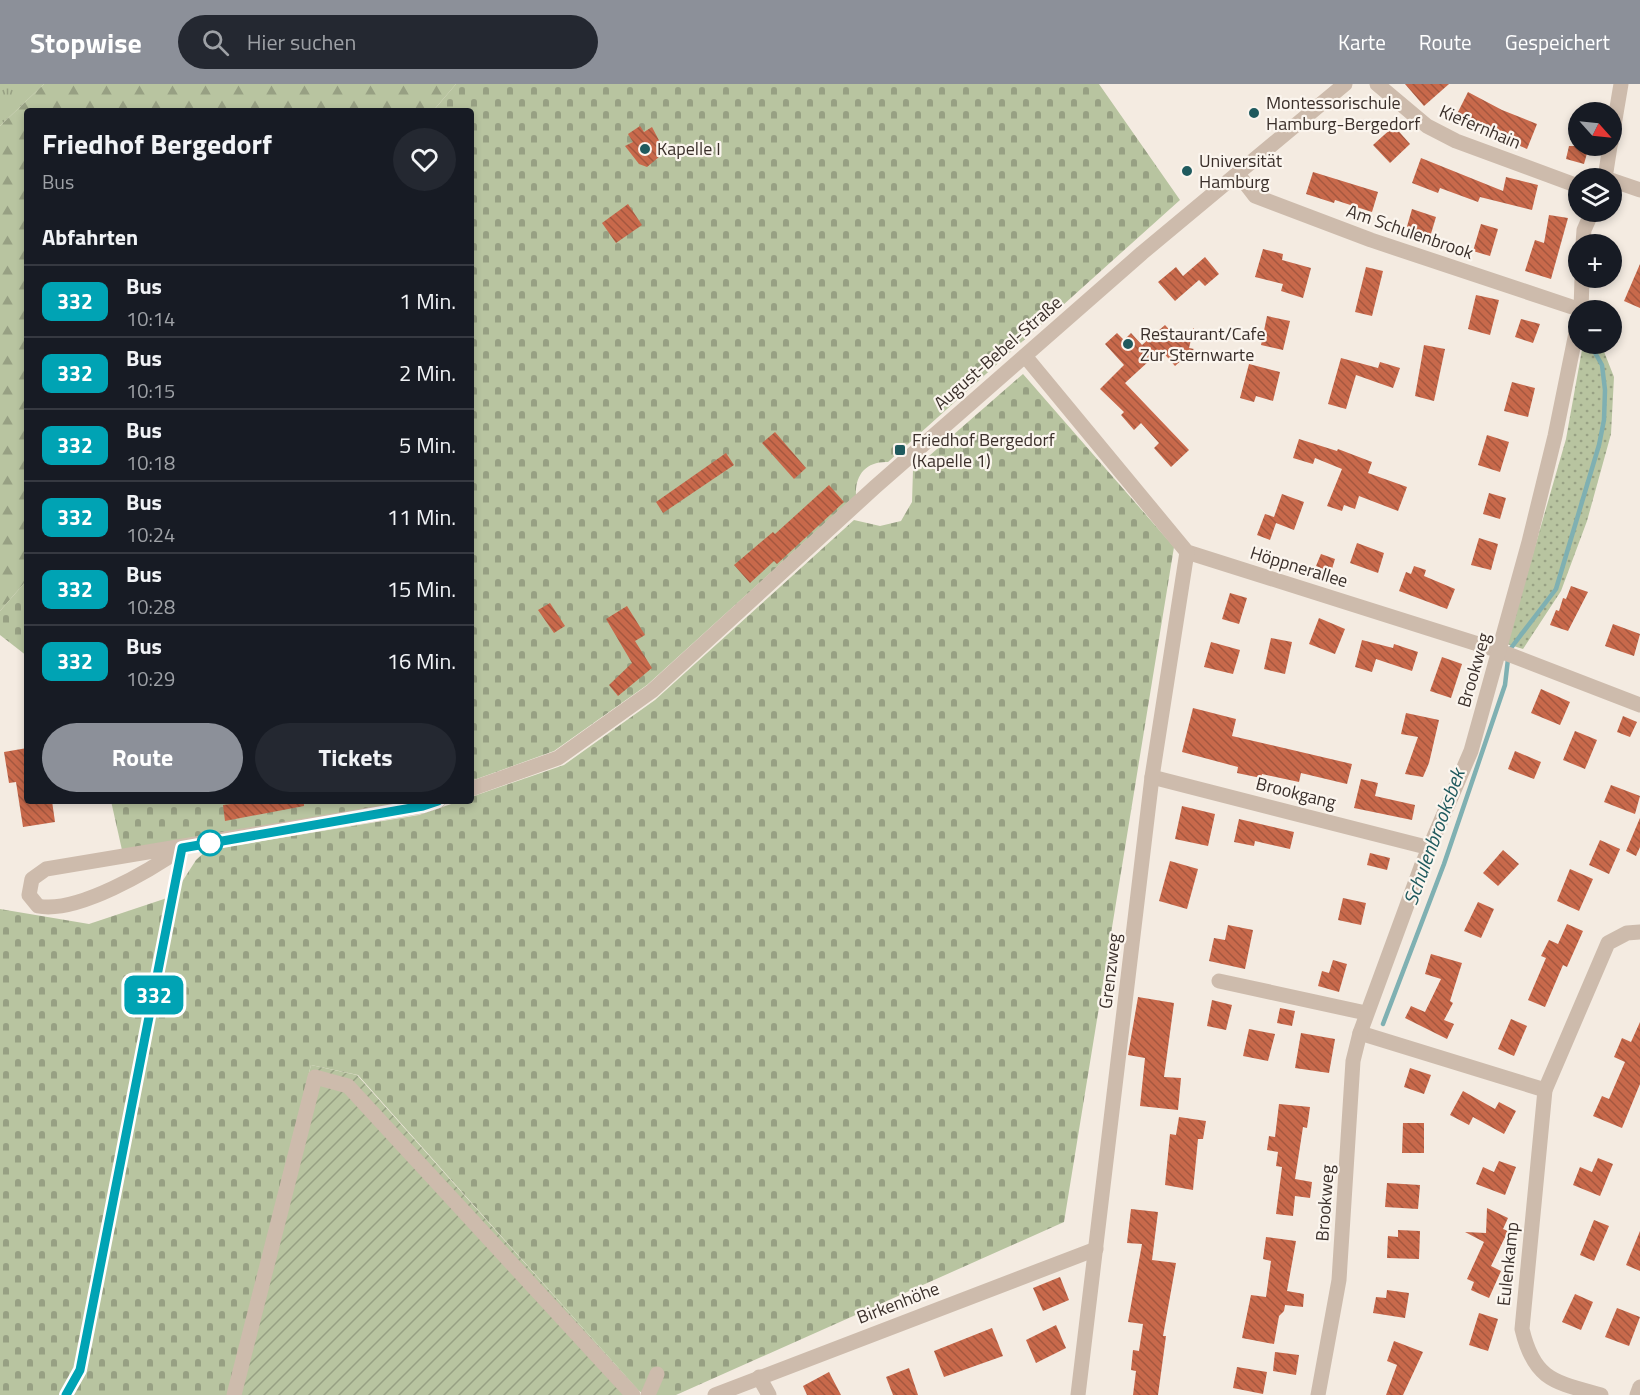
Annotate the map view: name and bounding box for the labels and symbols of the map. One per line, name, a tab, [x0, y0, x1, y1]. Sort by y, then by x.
place label: Montessorischule Hamburg-Bergedorf	[1266, 89, 1420, 137]
street label: Kiefernhain	[1435, 97, 1525, 156]
north arrow	[1568, 102, 1622, 156]
marker: Montessorischule Hamburg-Bergedorf	[1247, 106, 1261, 120]
place label: Kapelle I	[657, 135, 721, 162]
marker: Kapelle I	[638, 142, 652, 156]
place label: Universität Hamburg	[1199, 147, 1283, 195]
marker: Universität Hamburg	[1180, 164, 1194, 178]
street label: Am Schulenbrook	[1343, 197, 1478, 266]
street label: August-Bebel-Straße	[928, 289, 1068, 416]
place label: Restaurant/Cafe Zur Sternwarte	[1140, 320, 1265, 368]
marker: Restaurant/Cafe Zur Sternwarte	[1121, 337, 1135, 351]
place label: Friedhof Bergedorf (Kapelle 1)	[912, 426, 1055, 474]
marker: Friedhof Bergedorf (Kapelle 1)	[893, 443, 907, 457]
street label: Höppnerallee	[1247, 539, 1351, 594]
street label: Brookweg	[1450, 629, 1497, 710]
water label: Schulenbrooksbek	[1395, 762, 1473, 909]
street label: Brookgang	[1253, 770, 1339, 816]
unlabelled marker	[197, 830, 223, 856]
street label: Grenzweg	[1091, 932, 1128, 1010]
line badge: 332	[120, 976, 189, 1014]
street label: Brookweg	[1308, 1164, 1341, 1242]
street label: Eulenkamp	[1490, 1221, 1525, 1307]
street label: Birkenhöhe	[853, 1274, 943, 1331]

